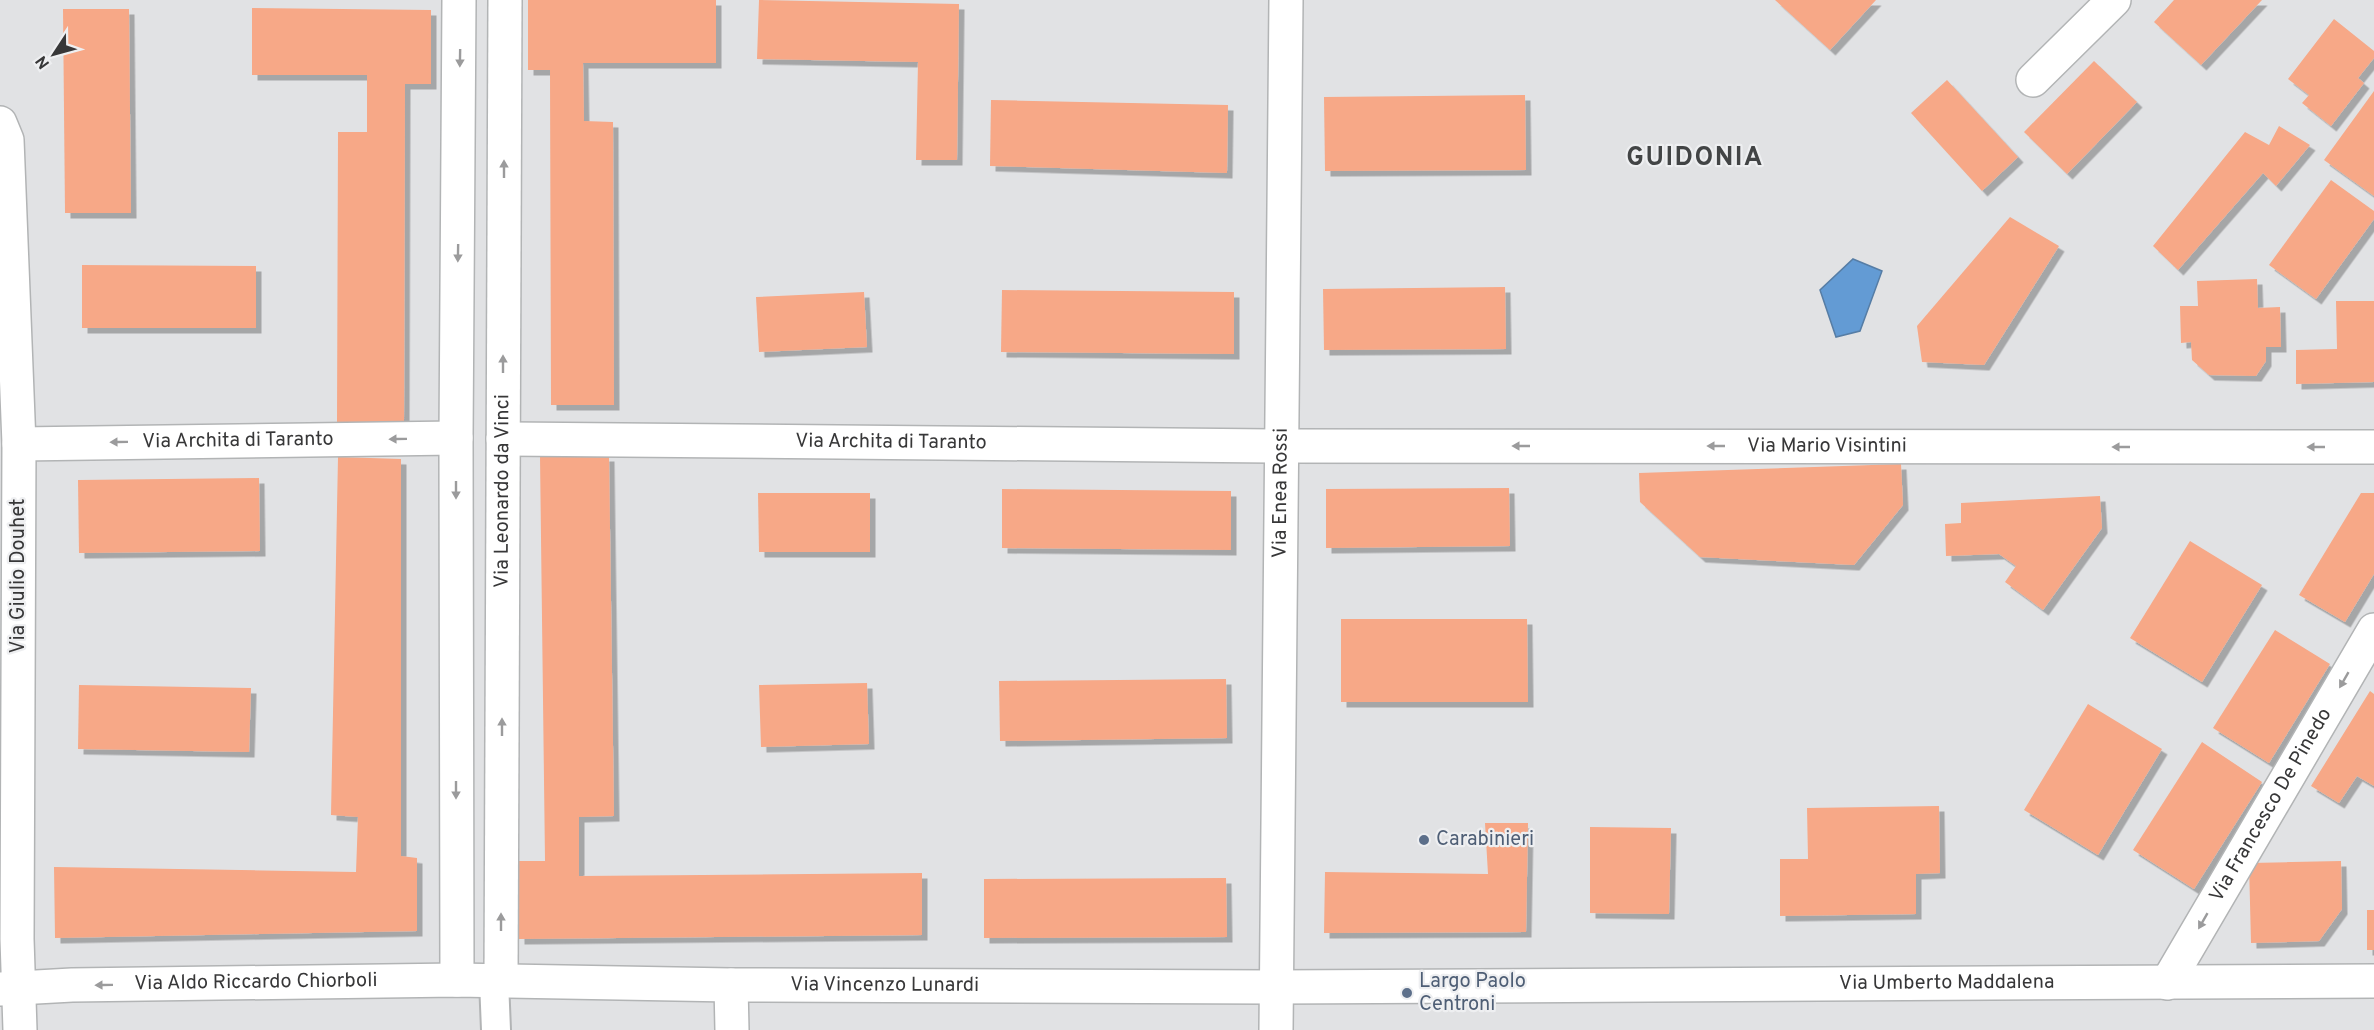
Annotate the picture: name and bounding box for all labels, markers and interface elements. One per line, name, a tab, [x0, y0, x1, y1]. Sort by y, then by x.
north arrow	[24, 24, 84, 84]
one-way arrow	[455, 49, 465, 68]
text: N	[32, 51, 55, 72]
district label: GUIDONIA	[1626, 142, 1764, 175]
one-way arrow	[499, 160, 509, 179]
one-way arrow	[453, 244, 463, 263]
one-way arrow	[498, 355, 508, 374]
street label: Via Leonardo da Vinci	[490, 394, 516, 588]
street label: Via Archita di Taranto	[142, 427, 334, 455]
street label: Via Enea Rossi	[1268, 428, 1295, 558]
street label: Via Archita di Taranto	[795, 429, 987, 456]
street label: Via Mario Visintini	[1747, 433, 1907, 460]
one-way arrow	[388, 434, 407, 444]
one-way arrow	[109, 438, 128, 447]
one-way arrow	[1511, 441, 1530, 451]
one-way arrow	[1706, 441, 1725, 451]
one-way arrow	[2111, 442, 2130, 452]
one-way arrow	[2306, 442, 2325, 452]
one-way arrow	[451, 481, 461, 500]
street label: Via Giulio Douhet	[6, 498, 32, 654]
one-way arrow	[2339, 672, 2350, 688]
street label: Via Francesco De Pinedo	[2204, 704, 2338, 907]
one-way arrow	[497, 718, 507, 737]
one-way arrow	[451, 781, 461, 800]
place label: Carabinieri	[1436, 827, 1534, 853]
marker: Carabinieri	[1417, 833, 1431, 847]
one-way arrow	[496, 913, 506, 932]
one-way arrow	[2198, 913, 2209, 929]
street label: Via Aldo Riccardo Chiorboli	[134, 968, 378, 997]
place label: Largo Paolo Centroni	[1419, 969, 1526, 1018]
street label: Via Umberto Maddalena	[1839, 970, 2055, 997]
street label: Via Vincenzo Lunardi	[790, 972, 979, 999]
one-way arrow	[95, 980, 114, 990]
marker: Largo Paolo Centroni	[1400, 986, 1414, 1000]

